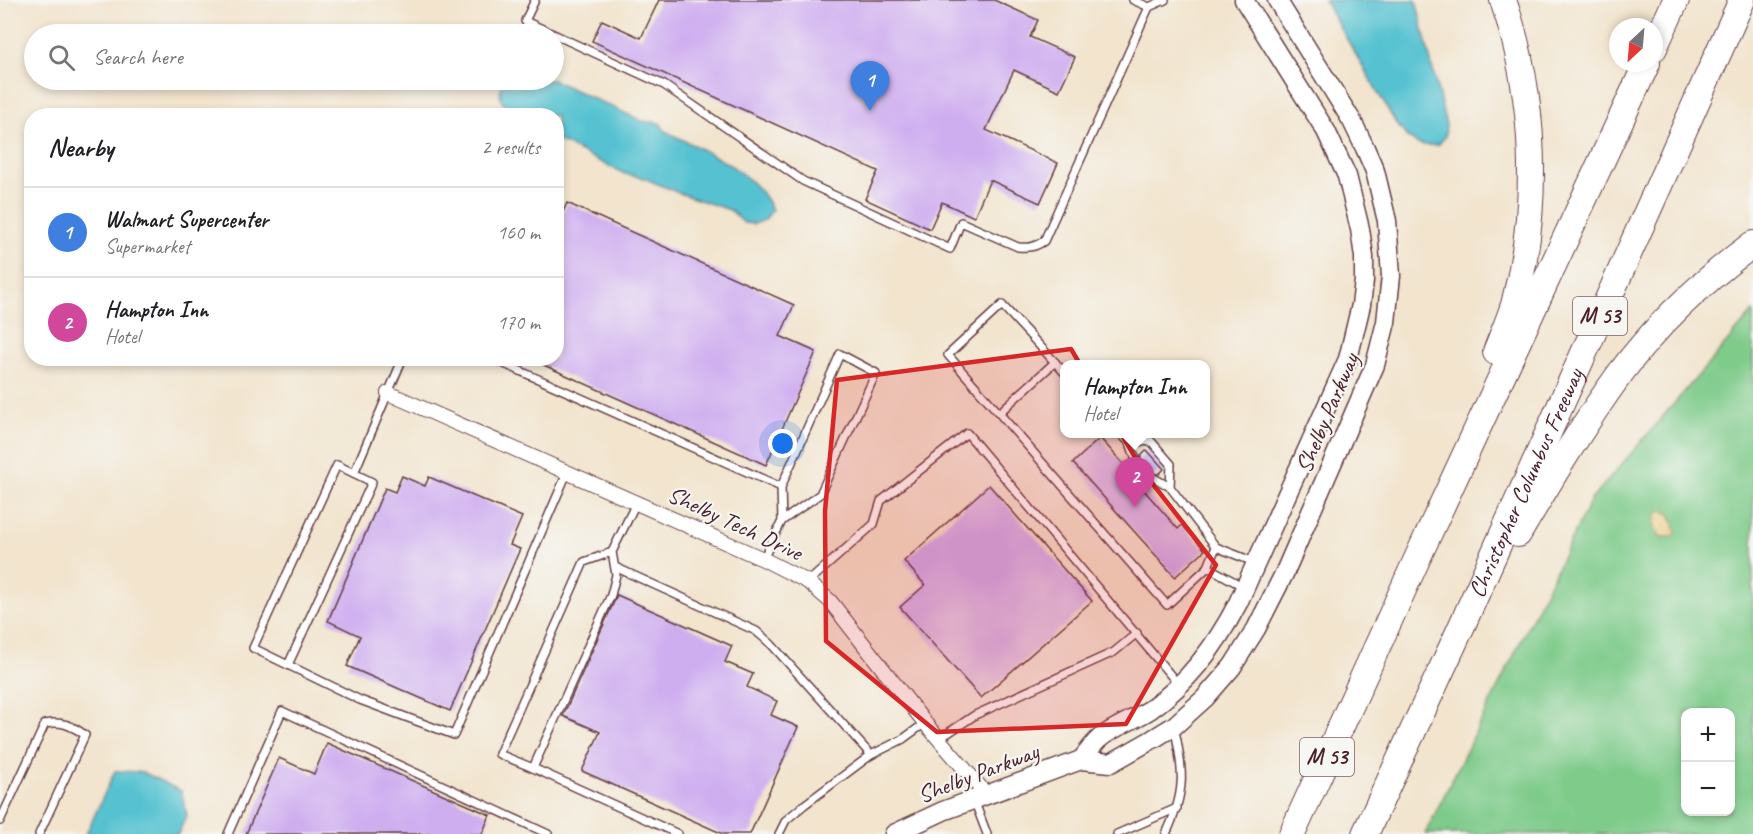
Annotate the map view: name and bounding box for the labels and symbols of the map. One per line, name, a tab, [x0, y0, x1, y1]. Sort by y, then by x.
north arrow	[1609, 18, 1663, 72]
pin: 1	[850, 62, 890, 111]
road number: M 53	[1573, 297, 1627, 335]
street label: Shelby Parkway	[1288, 347, 1366, 477]
street label: Christopher Columbus Freeway	[1461, 362, 1591, 602]
your location	[768, 429, 797, 458]
pin: 2	[1116, 458, 1154, 507]
street label: Shelby Tech Drive	[663, 479, 809, 568]
street label: Shelby Parkway	[913, 736, 1044, 810]
road number: M 53	[1300, 738, 1354, 776]

